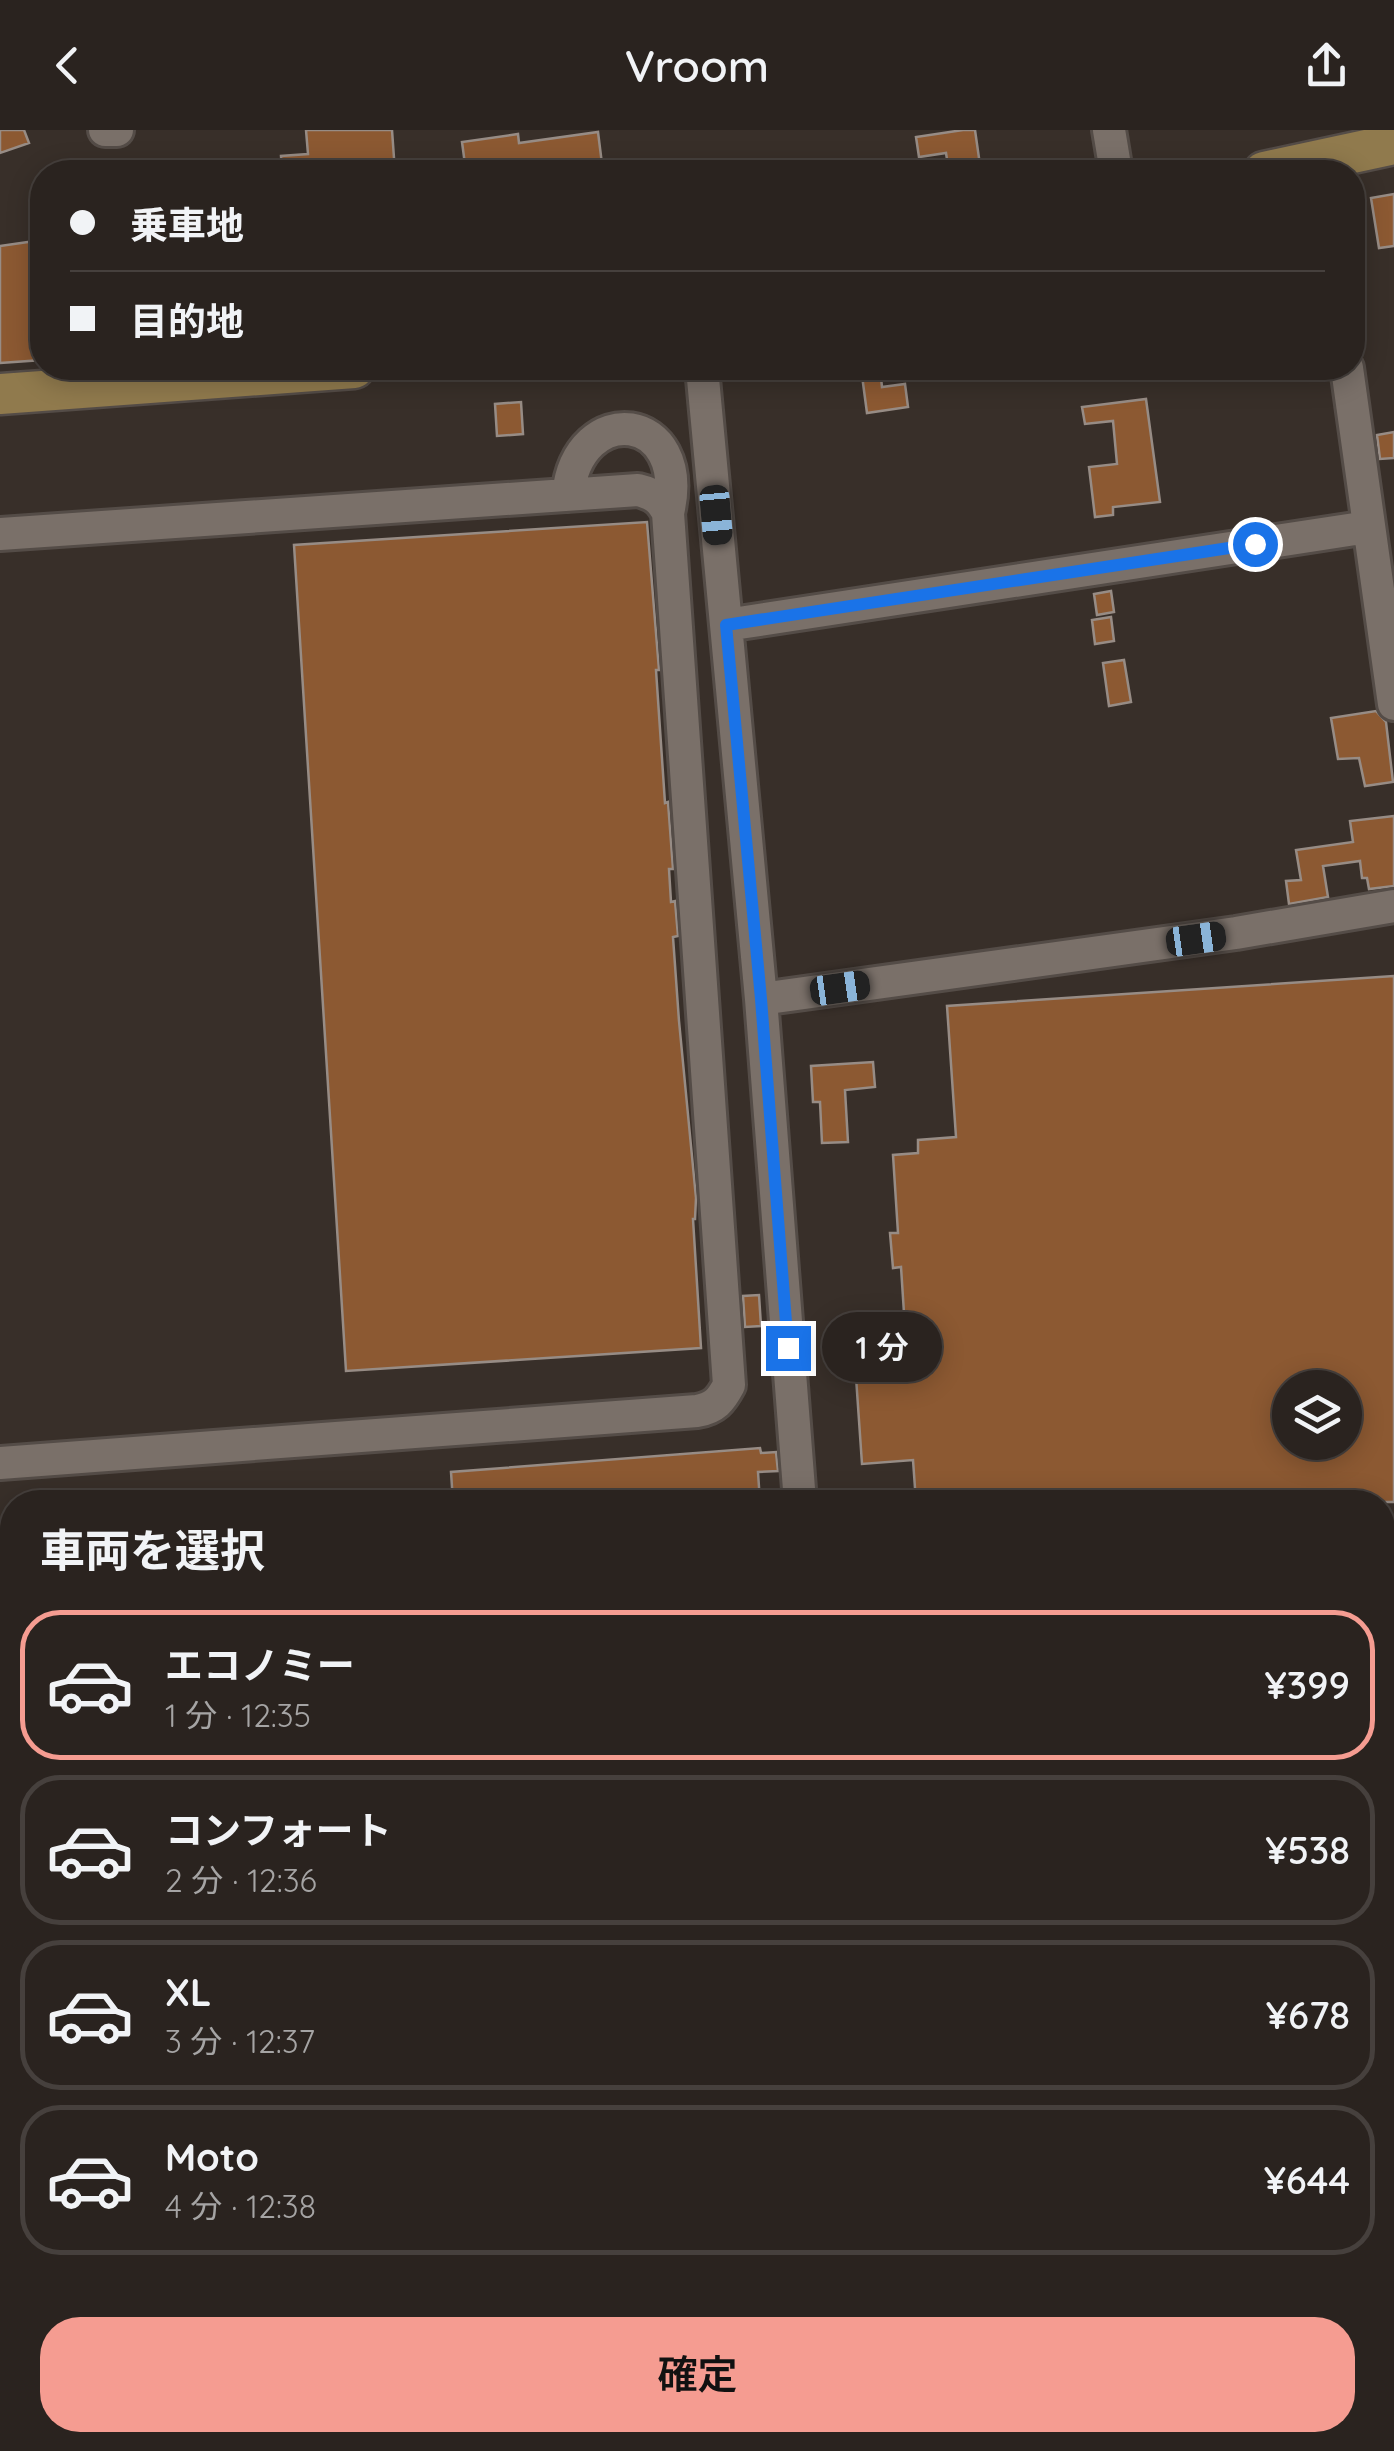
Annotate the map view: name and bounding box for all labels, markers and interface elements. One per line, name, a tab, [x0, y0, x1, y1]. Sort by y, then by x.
text: Vroom	[625, 37, 769, 93]
icon: back	[40, 38, 95, 93]
icon: share	[1299, 38, 1354, 93]
text: 乗車地	[130, 201, 244, 249]
text: 目的地	[130, 297, 244, 345]
car	[698, 484, 734, 546]
route start	[1233, 522, 1278, 567]
car	[1164, 920, 1228, 958]
car	[808, 969, 872, 1007]
callout: 1 分	[823, 1313, 943, 1383]
route end	[766, 1326, 811, 1371]
text: 1 分	[855, 1327, 909, 1367]
map controls	[1272, 1370, 1362, 1460]
button: layers	[1272, 1370, 1362, 1460]
text: 車両を選択	[40, 1522, 265, 1578]
icon: car	[45, 1640, 135, 1730]
text: エコノミー	[165, 1641, 355, 1689]
text: ¥399	[1265, 1661, 1350, 1709]
text: 1 分 · 12:35	[165, 1695, 311, 1735]
icon: car	[45, 1805, 135, 1895]
text: コンフォート	[165, 1806, 392, 1854]
text: ¥538	[1265, 1826, 1350, 1874]
text: 2 分 · 12:36	[165, 1860, 317, 1900]
text: XL	[165, 1968, 211, 2016]
icon: car	[45, 1970, 135, 2060]
text: ¥678	[1266, 1991, 1350, 2039]
text: 3 分 · 12:37	[165, 2021, 315, 2061]
text: Moto	[165, 2133, 259, 2181]
icon: car	[45, 2135, 135, 2225]
text: ¥644	[1264, 2156, 1350, 2204]
text: 4 分 · 12:38	[165, 2186, 316, 2226]
button: 確定	[40, 2317, 1355, 2432]

